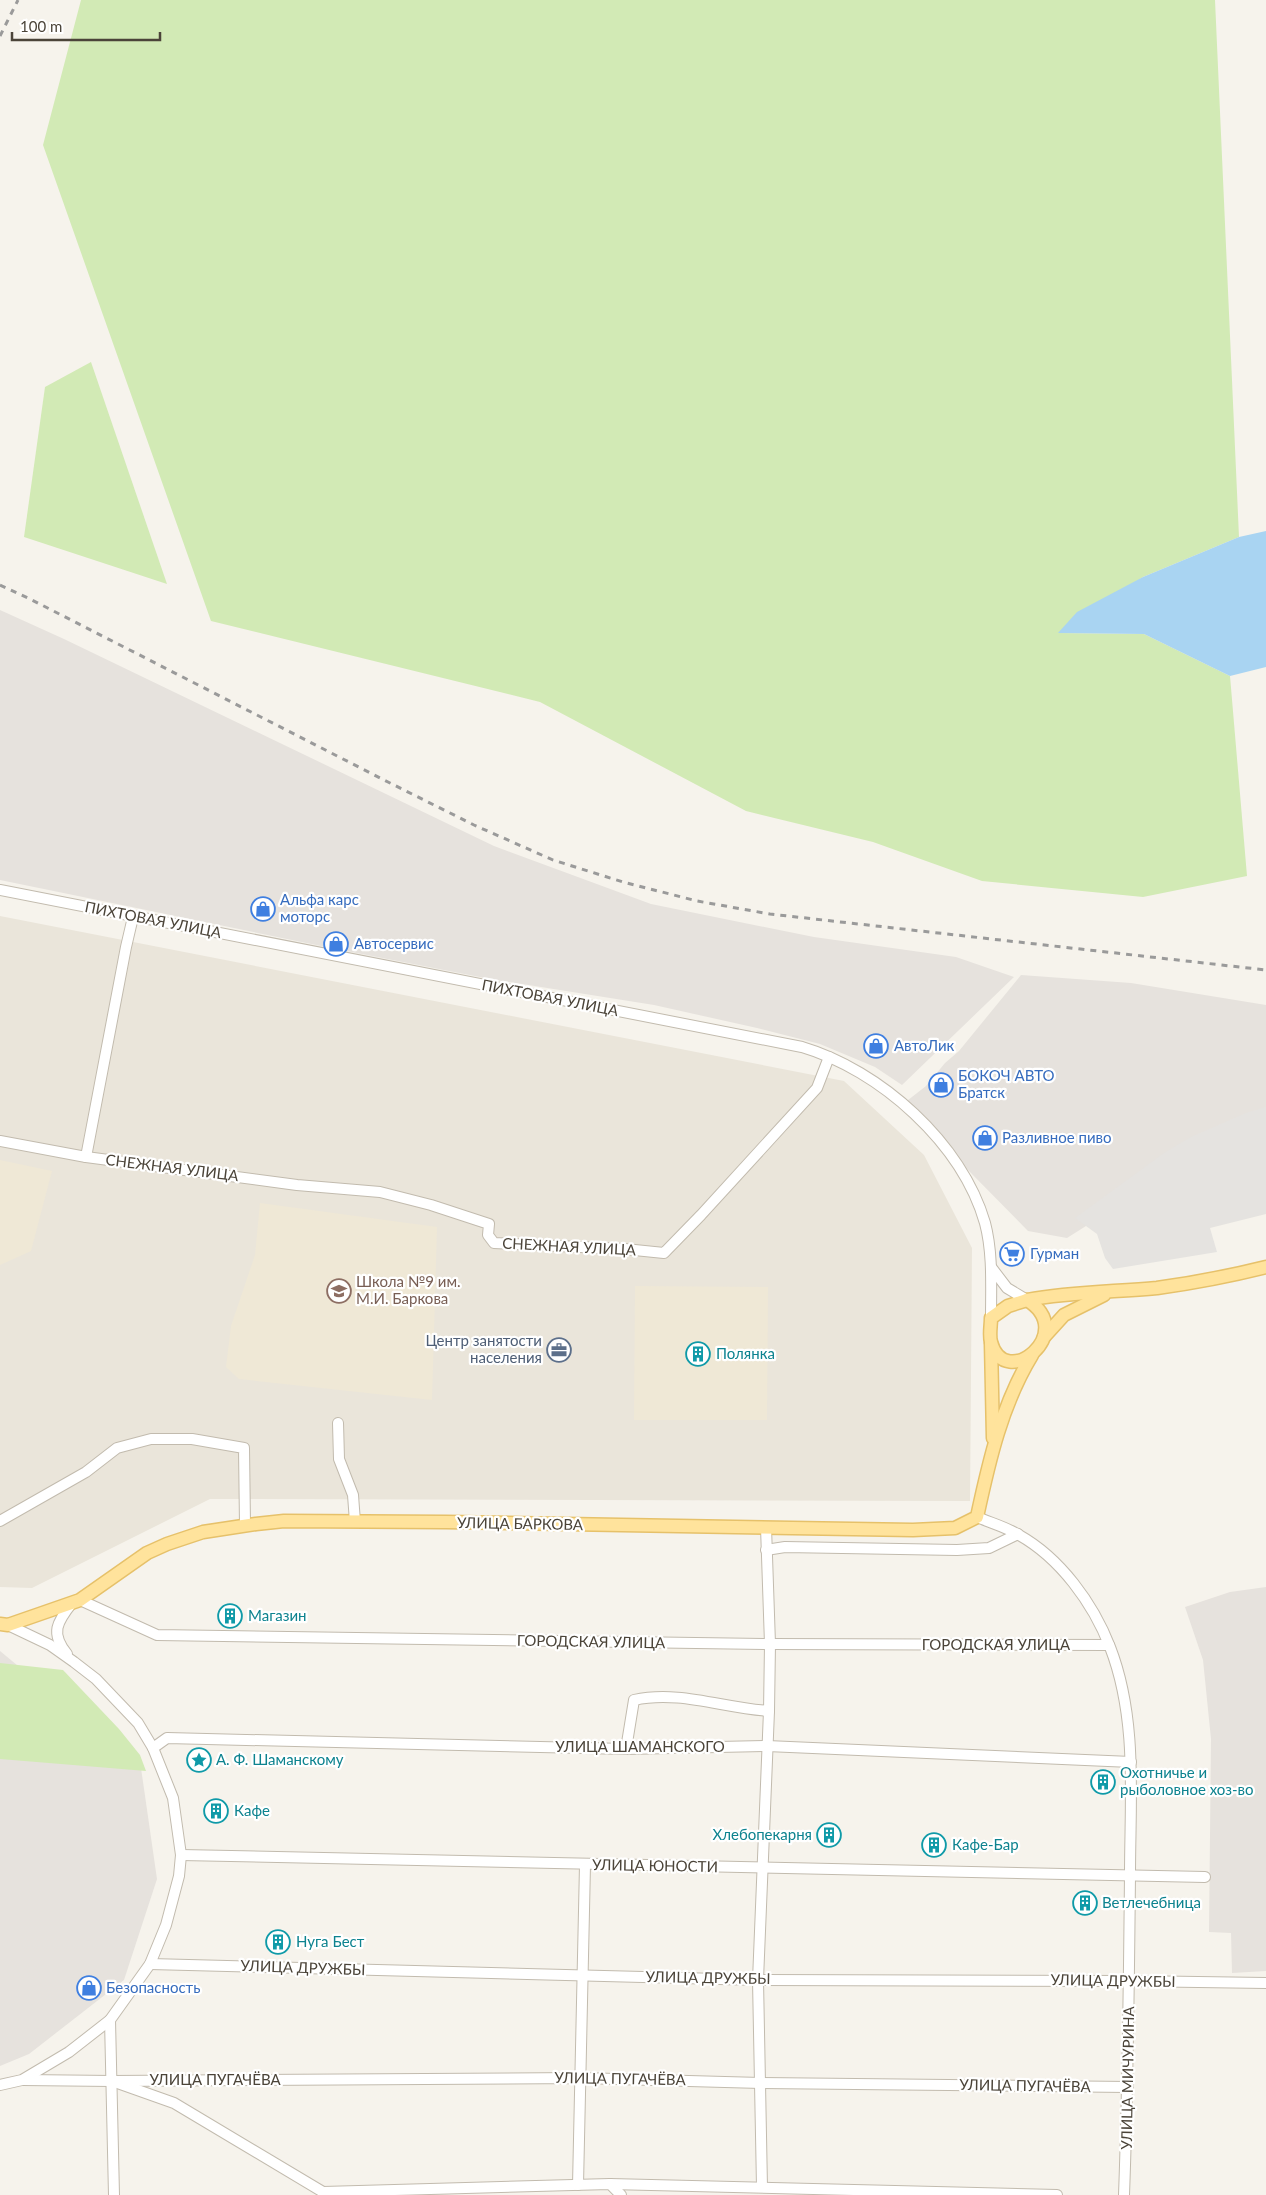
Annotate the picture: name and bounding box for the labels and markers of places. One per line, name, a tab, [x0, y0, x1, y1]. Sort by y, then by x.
place label: Альфа карс моторс	[280, 890, 359, 925]
shop icon: Альфа карс моторс	[250, 896, 276, 922]
shop icon: Автосервис	[323, 931, 349, 957]
place label: Автосервис	[354, 934, 434, 952]
shop icon: АвтоЛик	[863, 1033, 889, 1059]
place label: АвтоЛик	[894, 1036, 955, 1054]
place label: БОКОЧ АВТО Братск	[958, 1066, 1055, 1101]
shop icon: БОКОЧ АВТО Братск	[928, 1072, 954, 1098]
shop icon: Разливное пиво	[972, 1125, 998, 1151]
place label: Разливное пиво	[1002, 1128, 1112, 1146]
supermarket icon: Гурман	[999, 1241, 1025, 1267]
place label: Гурман	[1030, 1244, 1079, 1262]
place label: Школа №9 им. М.И. Баркова	[356, 1272, 461, 1307]
school or university icon: Школа №9 им. М.И. Баркова	[326, 1278, 352, 1304]
place label: Центр занятости населения	[425, 1331, 542, 1366]
office icon: Центр занятости населения	[546, 1337, 572, 1363]
building icon: Полянка	[685, 1341, 711, 1367]
place label: Полянка	[716, 1344, 775, 1362]
building icon: Магазин	[217, 1603, 243, 1629]
place label: Магазин	[248, 1606, 307, 1624]
place icon: А. Ф. Шаманскому	[186, 1747, 212, 1773]
place label: А. Ф. Шаманскому	[216, 1750, 344, 1768]
place label: Охотничье и рыболовное хоз-во	[1120, 1763, 1253, 1798]
building icon: Охотничье и рыболовное хоз-во	[1090, 1769, 1116, 1795]
building icon: Кафе	[203, 1798, 229, 1824]
place label: Кафе	[234, 1801, 270, 1819]
building icon: Хлебопекарня	[816, 1822, 842, 1848]
place label: Хлебопекарня	[712, 1825, 812, 1843]
building icon: Кафе-Бар	[921, 1832, 947, 1858]
place label: Кафе-Бар	[952, 1835, 1019, 1853]
building icon: Ветлечебница	[1072, 1890, 1098, 1916]
place label: Ветлечебница	[1102, 1893, 1201, 1911]
building icon: Нуга Бест	[265, 1929, 291, 1955]
place label: Нуга Бест	[296, 1932, 365, 1950]
shop icon: Безопасность	[76, 1975, 102, 2001]
place label: Безопасность	[106, 1978, 200, 1996]

